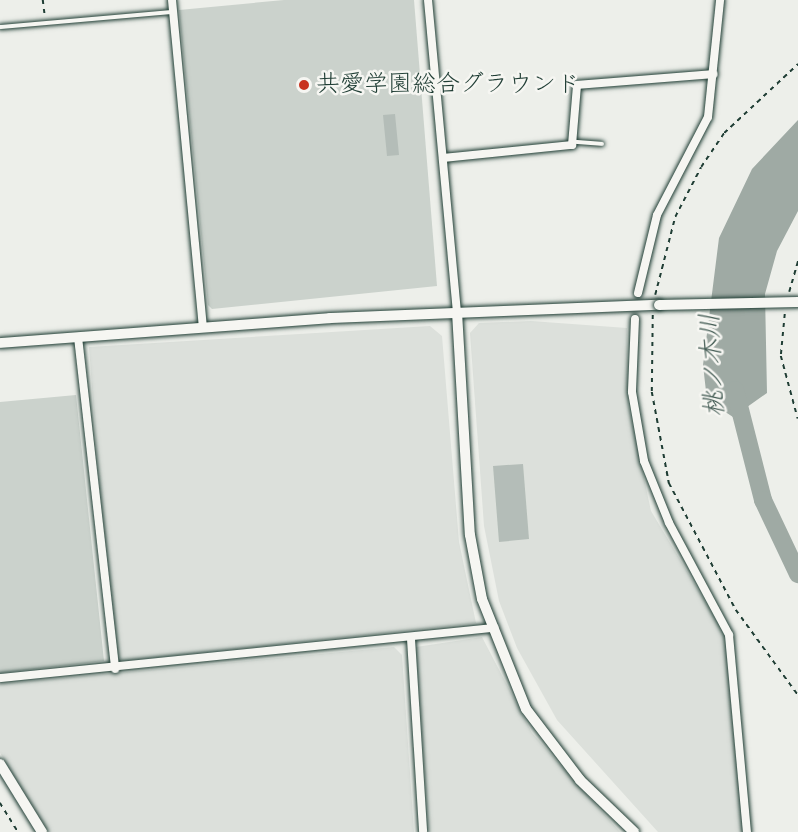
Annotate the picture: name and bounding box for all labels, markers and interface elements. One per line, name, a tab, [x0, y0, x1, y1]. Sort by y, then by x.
place label: 共愛学園総合グラウンド	[316, 71, 580, 99]
marker: 共愛学園総合グラウンド	[297, 78, 311, 92]
water label: 桃ノ木川	[696, 312, 732, 418]

